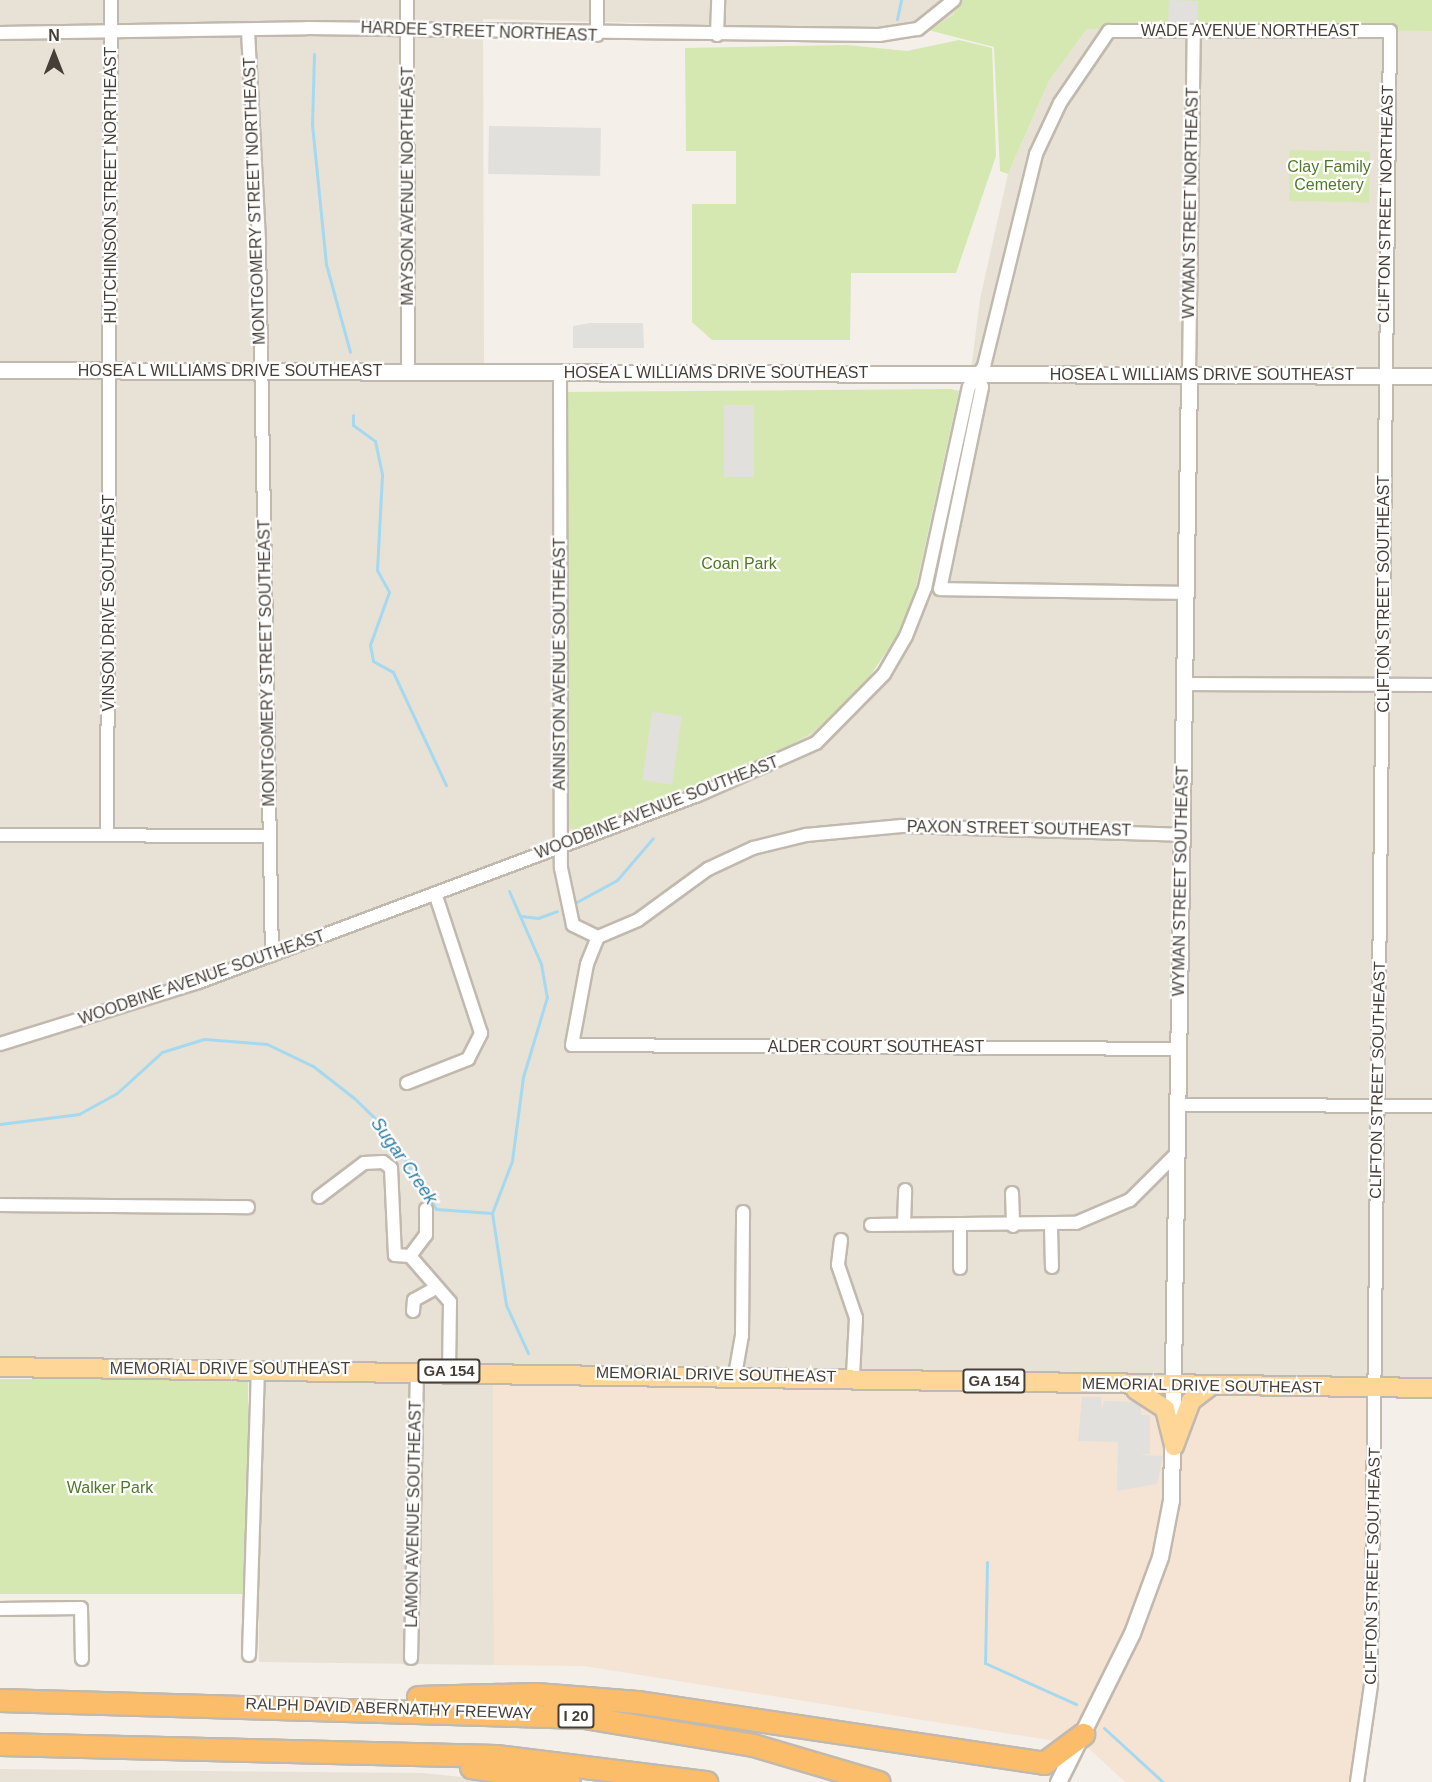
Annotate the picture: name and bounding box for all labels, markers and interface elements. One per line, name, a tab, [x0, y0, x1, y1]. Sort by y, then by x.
street label: HARDEE STREET NORTHEAST	[360, 18, 598, 46]
street label: WADE AVENUE NORTHEAST	[1140, 21, 1360, 41]
north arrow	[24, 24, 84, 84]
text: N	[48, 27, 60, 44]
street label: HUTCHINSON STREET NORTHEAST	[101, 46, 121, 324]
street label: MONTGOMERY STREET NORTHEAST	[240, 57, 270, 345]
street label: MAYSON AVENUE NORTHEAST	[398, 66, 418, 306]
street label: CLIFTON STREET NORTHEAST	[1374, 85, 1398, 323]
street label: WYMAN STREET NORTHEAST	[1179, 87, 1203, 319]
park label: Clay Family Cemetery	[1287, 157, 1371, 195]
street label: HOSEA L WILLIAMS DRIVE SOUTHEAST	[77, 361, 383, 381]
street label: HOSEA L WILLIAMS DRIVE SOUTHEAST	[563, 363, 869, 383]
street label: HOSEA L WILLIAMS DRIVE SOUTHEAST	[1049, 365, 1355, 385]
street label: CLIFTON STREET SOUTHEAST	[1374, 475, 1394, 713]
street label: VINSON DRIVE SOUTHEAST	[99, 495, 119, 711]
street label: MONTGOMERY STREET SOUTHEAST	[255, 519, 279, 807]
street label: ANNISTON AVENUE SOUTHEAST	[550, 537, 570, 791]
park label: Coan Park	[701, 554, 777, 574]
street label: WOODBINE AVENUE SOUTHEAST	[532, 752, 782, 864]
street label: WYMAN STREET SOUTHEAST	[1169, 765, 1193, 997]
street label: PAXON STREET SOUTHEAST	[907, 817, 1131, 841]
street label: WOODBINE AVENUE SOUTHEAST	[76, 927, 328, 1029]
street label: CLIFTON STREET SOUTHEAST	[1366, 961, 1390, 1199]
street label: ALDER COURT SOUTHEAST	[768, 1037, 984, 1057]
water label: Sugar Creek	[366, 1113, 442, 1209]
street label: MEMORIAL DRIVE SOUTHEAST	[110, 1359, 350, 1379]
road number: GA 154	[416, 1359, 482, 1383]
street label: MEMORIAL DRIVE SOUTHEAST	[595, 1363, 837, 1387]
road number: GA 154	[961, 1369, 1027, 1393]
street label: MEMORIAL DRIVE SOUTHEAST	[1081, 1374, 1323, 1398]
street label: LAMON AVENUE SOUTHEAST	[402, 1400, 426, 1628]
street label: CLIFTON STREET SOUTHEAST	[1361, 1447, 1385, 1685]
park label: Walker Park	[67, 1478, 153, 1498]
street label: RALPH DAVID ABERNATHY FREEWAY	[245, 1694, 533, 1724]
road number: I 20	[556, 1704, 596, 1728]

